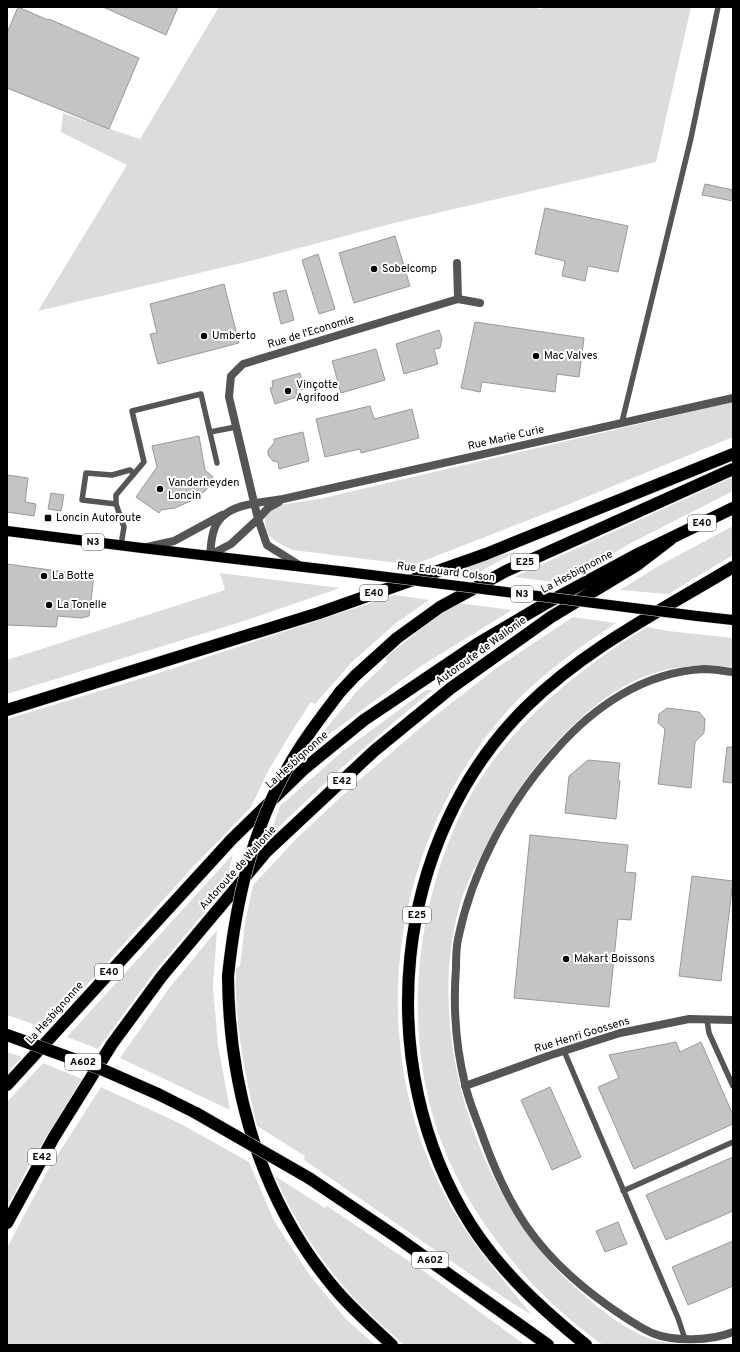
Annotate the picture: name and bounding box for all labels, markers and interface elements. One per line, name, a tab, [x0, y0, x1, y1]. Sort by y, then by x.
place label: Sobelcomp	[382, 262, 437, 276]
marker: Sobelcomp	[369, 264, 379, 274]
street label: Rue de l'Economie	[266, 312, 356, 352]
place label: Umberto	[212, 329, 256, 343]
marker: Umberto	[199, 331, 209, 341]
place label: Mac Valves	[544, 349, 598, 363]
marker: Mac Valves	[531, 351, 541, 361]
place label: Vinçotte Agrifood	[296, 378, 339, 405]
marker: Vinçotte Agrifood	[283, 386, 293, 396]
street label: Rue Marie Curie	[466, 422, 546, 454]
place label: Vanderheyden Loncin	[168, 476, 239, 503]
marker: Vanderheyden Loncin	[155, 484, 165, 494]
place label: Loncin Autoroute	[56, 511, 141, 525]
marker: Loncin Autoroute	[43, 513, 53, 523]
road number: E40	[688, 515, 716, 531]
road number: N3	[82, 534, 104, 550]
street label: La Hesbignonne	[539, 547, 615, 597]
road number: E25	[511, 554, 539, 570]
street label: Rue Edouard Colson	[396, 559, 496, 585]
place label: La Botte	[52, 569, 94, 583]
marker: La Botte	[39, 571, 49, 581]
road number: E40	[360, 585, 388, 601]
road number: N3	[511, 586, 533, 602]
place label: La Tonelle	[57, 598, 107, 612]
marker: La Tonelle	[44, 600, 54, 610]
street label: Autoroute de Wallonie	[433, 613, 529, 689]
street label: La Hesbignonne	[263, 728, 331, 792]
road number: E42	[328, 773, 356, 789]
street label: Autoroute de Wallonie	[196, 823, 280, 913]
road number: E25	[403, 907, 431, 923]
place label: Makart Boissons	[574, 952, 655, 966]
marker: Makart Boissons	[561, 954, 571, 964]
road number: E40	[95, 964, 123, 980]
street label: La Hesbignonne	[23, 979, 87, 1047]
street label: Rue Henri Goossens	[533, 1014, 631, 1056]
road number: A602	[65, 1054, 101, 1070]
road number: E42	[28, 1149, 56, 1165]
road number: A602	[412, 1252, 448, 1268]

